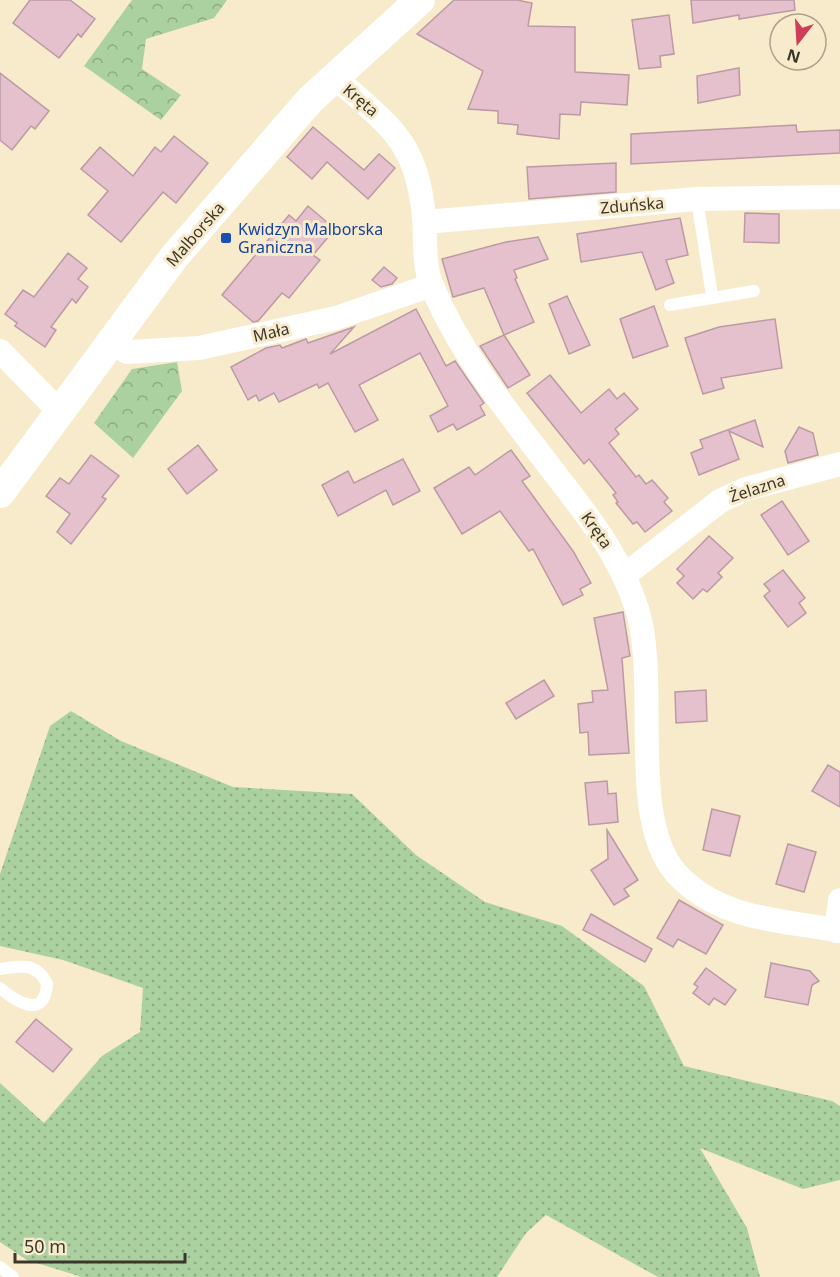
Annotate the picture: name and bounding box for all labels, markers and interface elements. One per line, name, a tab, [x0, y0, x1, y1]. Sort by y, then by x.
north arrow	[768, 12, 828, 72]
text: N	[784, 44, 803, 69]
street label: Kręta	[339, 79, 383, 121]
street label: Zduńska	[599, 191, 665, 219]
street label: Malborska	[161, 197, 229, 271]
place label: Kwidzyn Malborska Graniczna	[238, 218, 383, 258]
marker: Kwidzyn Malborska Graniczna	[219, 231, 233, 245]
street label: Mała	[251, 317, 291, 347]
street label: Żelazna	[726, 469, 788, 507]
street label: Kręta	[577, 507, 617, 553]
scale bar	[15, 1226, 184, 1264]
text: 50 m	[24, 1234, 66, 1258]

